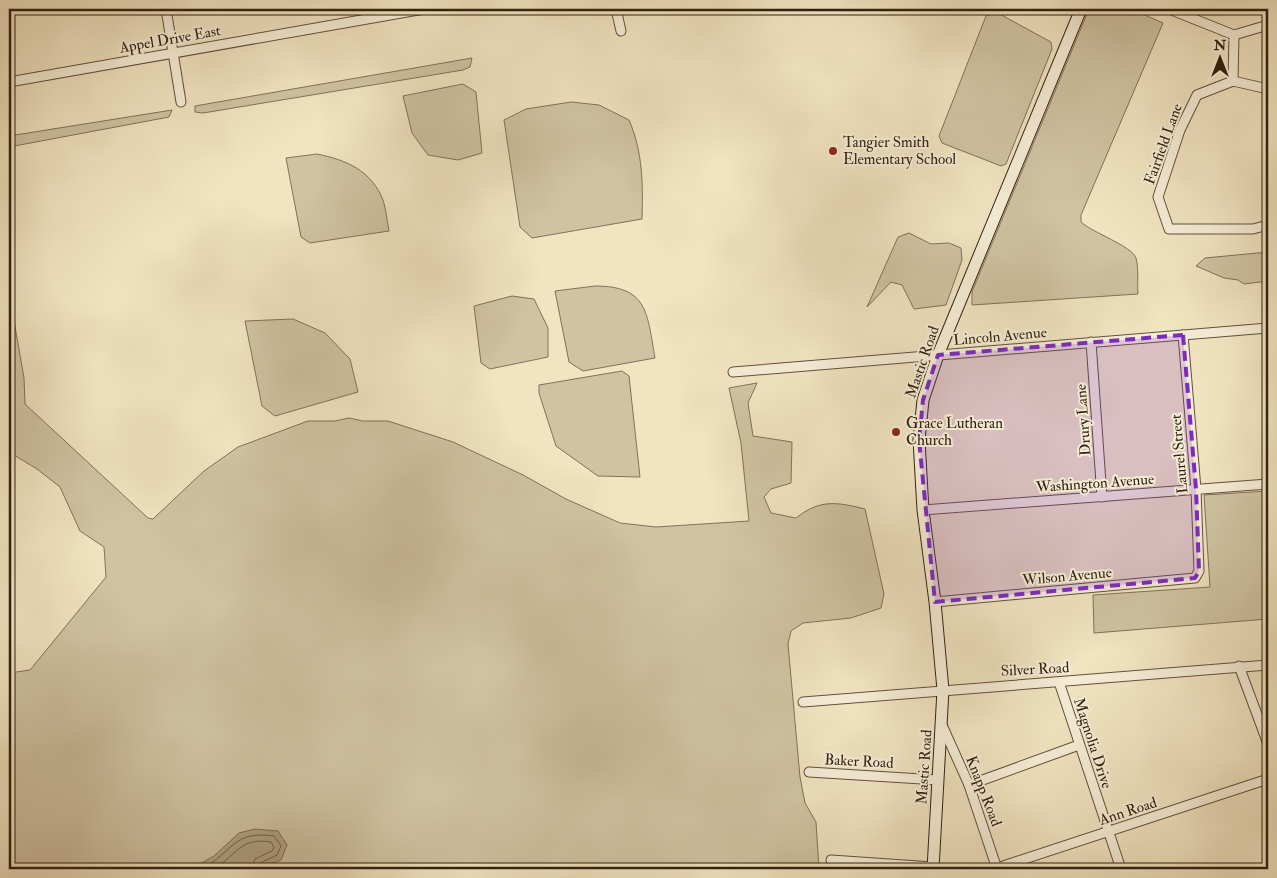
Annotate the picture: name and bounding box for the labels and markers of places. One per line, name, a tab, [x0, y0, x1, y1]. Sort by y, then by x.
place label: Tangier Smith Elementary School	[843, 133, 956, 169]
marker: Tangier Smith Elementary School	[827, 145, 839, 157]
place label: Grace Lutheran Church	[906, 414, 1003, 450]
marker: Grace Lutheran Church	[890, 426, 902, 438]

